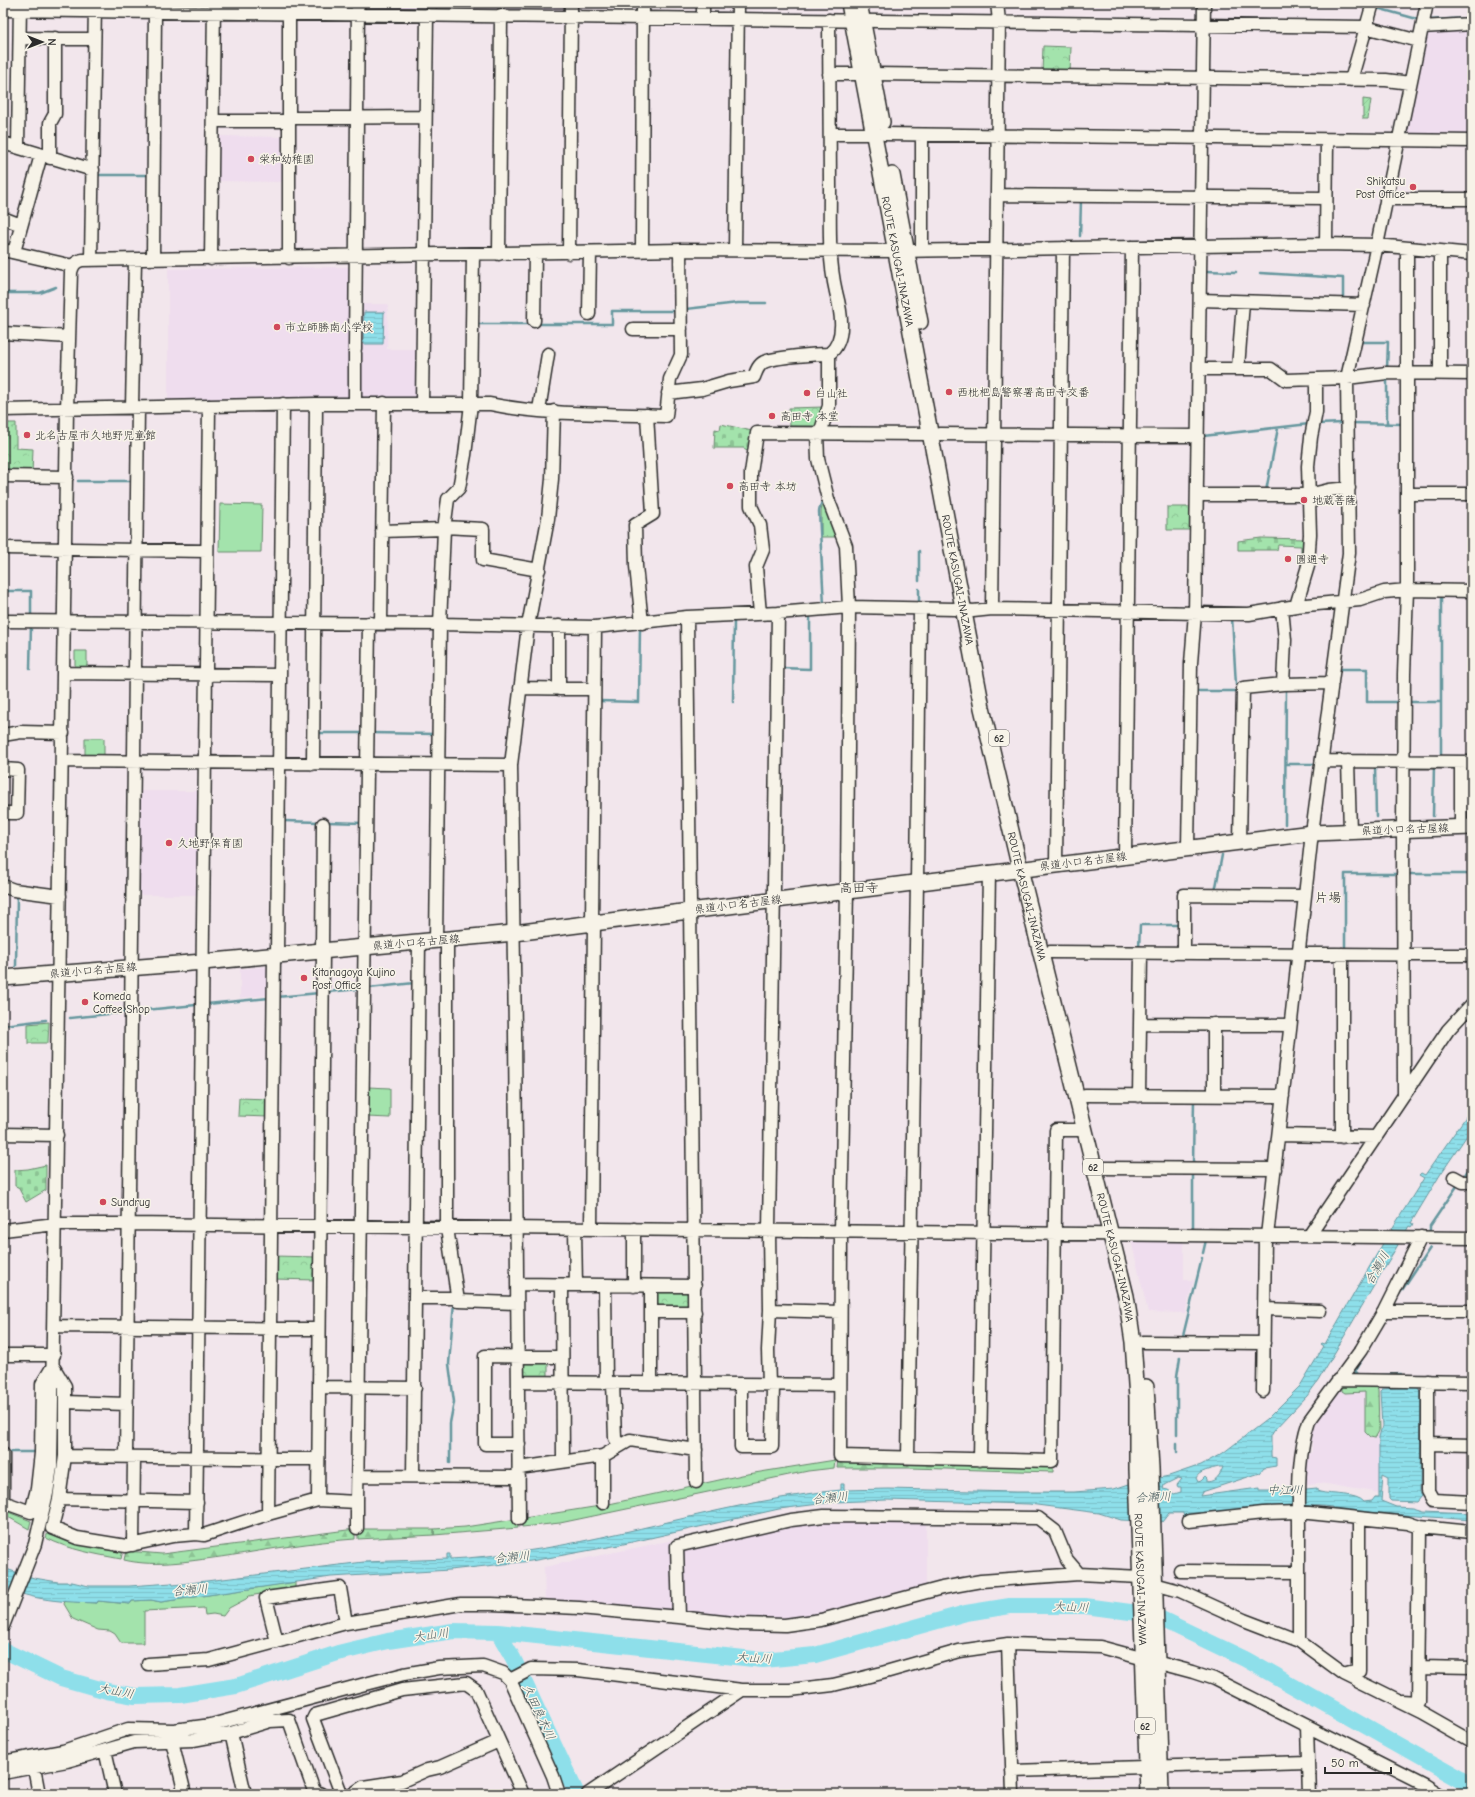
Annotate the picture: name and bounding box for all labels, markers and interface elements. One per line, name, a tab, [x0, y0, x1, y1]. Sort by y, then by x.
north arrow	[22, 22, 62, 62]
text: N	[45, 38, 58, 46]
place label: 栄和幼稚園	[259, 153, 314, 166]
marker: 栄和幼稚園	[246, 154, 256, 164]
place label: Shikatsu Post Office	[1356, 175, 1405, 201]
marker: Shikatsu Post Office	[1408, 182, 1418, 192]
street label: ROUTE KASUGAI-INAZAWA	[879, 195, 916, 328]
place label: 市立師勝南小学校	[285, 321, 373, 334]
marker: 市立師勝南小学校	[272, 322, 282, 332]
place label: 西枇杷島警察署高田寺交番	[957, 386, 1089, 399]
place label: 白山社	[815, 387, 848, 400]
marker: 西枇杷島警察署高田寺交番	[944, 387, 954, 397]
marker: 白山社	[802, 388, 812, 398]
place label: 高田寺 本堂	[780, 410, 839, 423]
marker: 高田寺 本堂	[767, 411, 777, 421]
place label: 北名古屋市久地野児童館	[35, 429, 156, 442]
marker: 北名古屋市久地野児童館	[22, 430, 32, 440]
place label: 高田寺 本坊	[738, 480, 797, 493]
marker: 高田寺 本坊	[725, 481, 735, 491]
place label: 地蔵菩薩	[1312, 494, 1356, 507]
marker: 地蔵菩薩	[1299, 495, 1309, 505]
street label: ROUTE KASUGAI-INAZAWA	[939, 514, 976, 647]
place label: 圓通寺	[1296, 553, 1329, 566]
marker: 圓通寺	[1283, 554, 1293, 564]
road number: 62	[989, 730, 1009, 746]
street label: 県道小口名古屋線	[1361, 821, 1449, 838]
street label: ROUTE KASUGAI-INAZAWA	[1004, 831, 1049, 963]
place label: 久地野保育園	[177, 837, 243, 850]
marker: 久地野保育園	[164, 838, 174, 848]
street label: 県道小口名古屋線	[1039, 850, 1128, 873]
district label: 高田寺	[839, 880, 879, 895]
district label: 片場	[1315, 890, 1341, 905]
street label: 県道小口名古屋線	[694, 893, 783, 916]
street label: 県道小口名古屋線	[372, 932, 460, 953]
street label: 県道小口名古屋線	[49, 960, 137, 981]
place label: Kitanagoya Kujino Post Office	[312, 966, 396, 992]
marker: Kitanagoya Kujino Post Office	[299, 973, 309, 983]
place label: Komeda Coffee Shop	[93, 990, 150, 1016]
marker: Komeda Coffee Shop	[80, 997, 90, 1007]
road number: 62	[1083, 1159, 1103, 1175]
street label: ROUTE KASUGAI-INAZAWA	[1094, 1192, 1136, 1324]
place label: Sundrug	[111, 1196, 150, 1209]
marker: Sundrug	[98, 1197, 108, 1207]
water label: 合瀬川	[1362, 1249, 1392, 1287]
water label: 中江川	[1267, 1483, 1303, 1497]
water label: 合瀬川	[811, 1489, 849, 1507]
water label: 合瀬川	[1135, 1489, 1171, 1505]
street label: ROUTE KASUGAI-INAZAWA	[1132, 1513, 1149, 1646]
water label: 合瀬川	[493, 1548, 531, 1566]
water label: 合瀬川	[171, 1581, 209, 1599]
water label: 大山川	[1053, 1599, 1089, 1615]
water label: 大山川	[412, 1626, 450, 1644]
water label: 大山川	[736, 1650, 772, 1666]
water label: 大山川	[97, 1681, 135, 1701]
water label: 久田良木川	[520, 1682, 558, 1742]
road number: 62	[1135, 1718, 1155, 1734]
scale bar	[1325, 1749, 1391, 1775]
text: 50 m	[1331, 1756, 1359, 1770]

